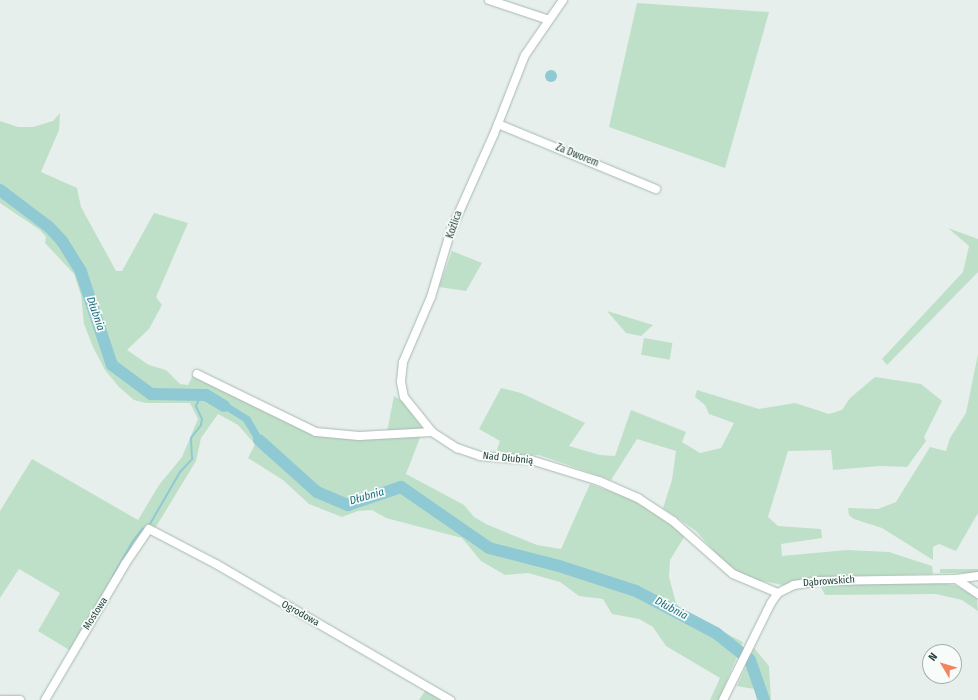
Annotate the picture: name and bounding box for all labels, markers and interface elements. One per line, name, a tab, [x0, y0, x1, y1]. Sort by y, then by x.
street label: Za Dworem	[554, 142, 600, 170]
street label: Koźlica	[445, 210, 465, 240]
water label: Dłubnia	[83, 295, 107, 333]
street label: Nad Dłubnią	[482, 450, 534, 468]
water label: Dłubnia	[348, 486, 386, 508]
street label: Dąbrowskich	[803, 574, 855, 590]
street label: Mostowa	[81, 595, 111, 633]
water label: Dłubnia	[652, 595, 690, 623]
street label: Ogrodowa	[279, 599, 321, 629]
north arrow	[922, 644, 962, 684]
text: N	[926, 650, 940, 664]

